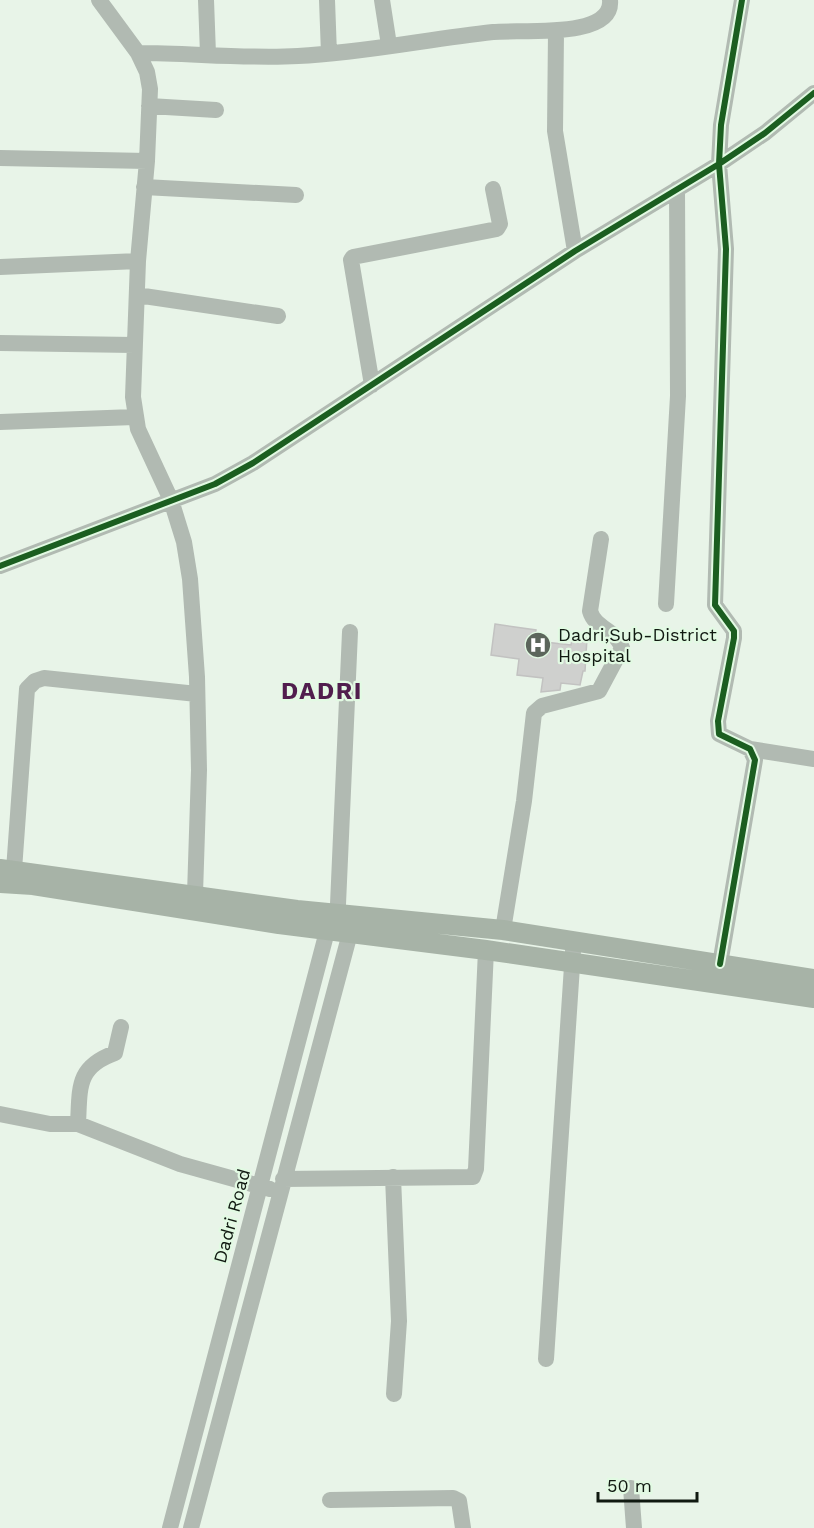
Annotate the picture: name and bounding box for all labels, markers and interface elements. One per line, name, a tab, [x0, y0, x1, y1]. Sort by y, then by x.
place label: Dadri,Sub-District Hospital	[558, 624, 717, 666]
hospital icon: Dadri,Sub-District Hospital	[523, 630, 553, 660]
district label: DADRI	[281, 677, 363, 705]
street label: Dadri Road	[209, 1166, 254, 1265]
scale bar	[598, 1465, 697, 1503]
text: 50 m	[607, 1475, 652, 1496]

